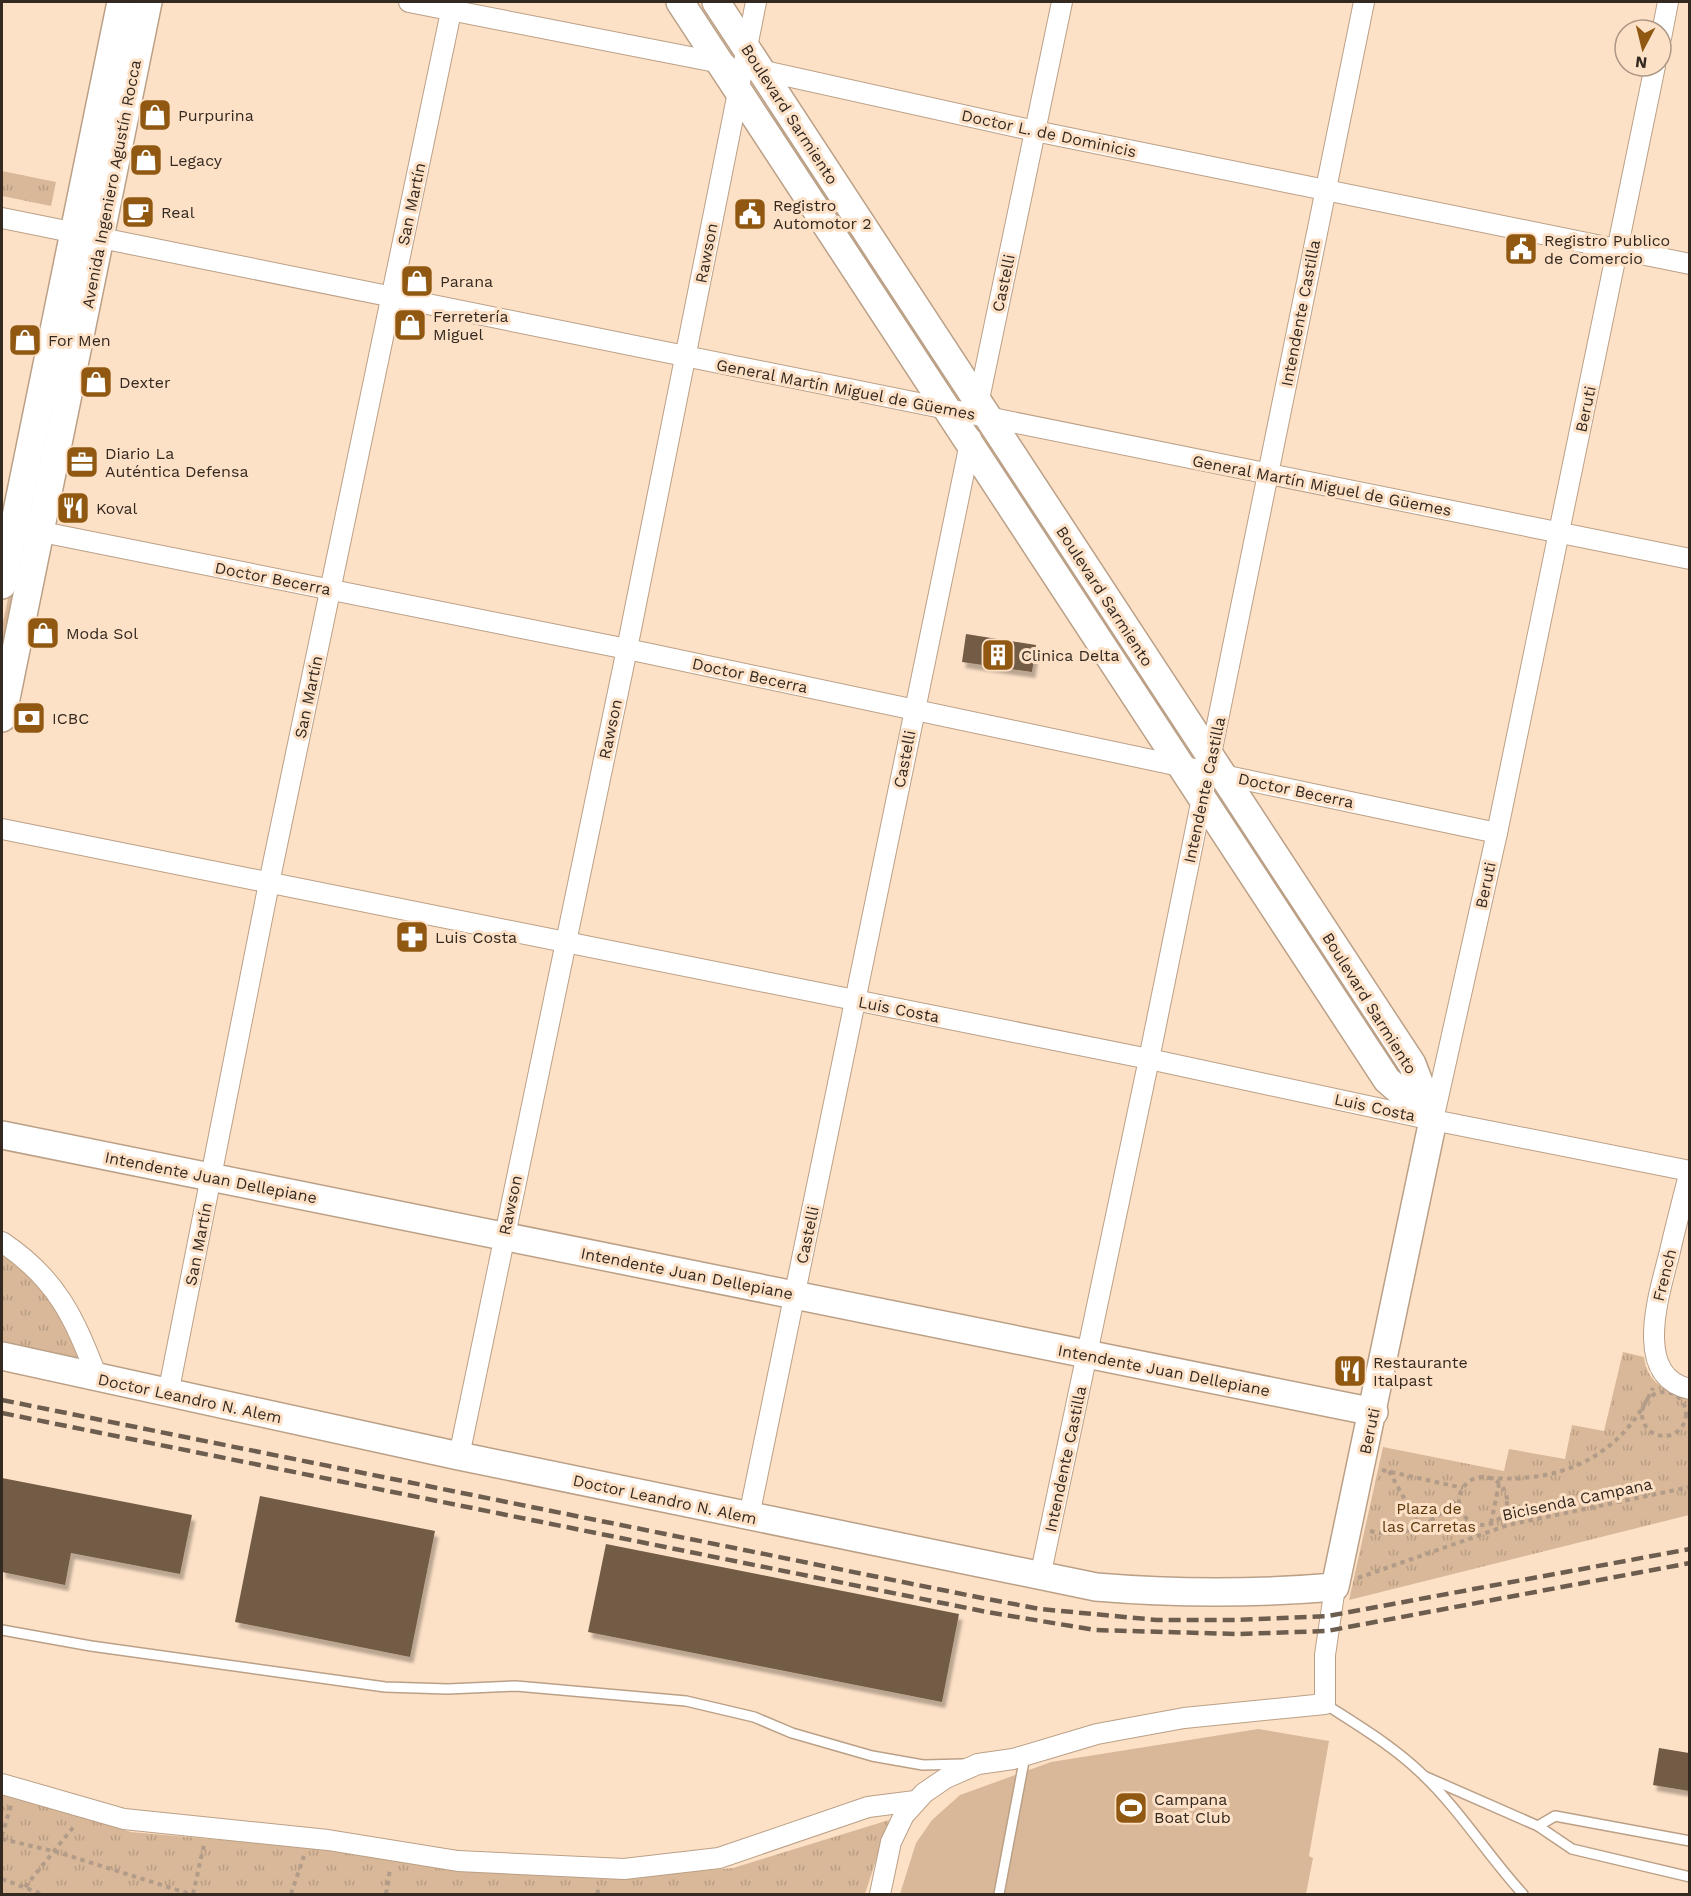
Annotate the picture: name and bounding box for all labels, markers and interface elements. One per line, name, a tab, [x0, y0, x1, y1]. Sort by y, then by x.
north arrow	[1613, 18, 1673, 78]
street label: Boulevard Sarmiento	[737, 41, 842, 188]
text: N	[1634, 52, 1648, 73]
street label: Avenida Ingeniero Agustín Rocca	[78, 58, 145, 310]
shop icon: Purpurina	[137, 97, 173, 133]
place label: Purpurina	[178, 106, 254, 125]
street label: Doctor L. de Dominicis	[960, 106, 1138, 161]
shop icon: Legacy	[128, 142, 164, 178]
place label: Legacy	[169, 151, 223, 170]
street label: San Martín	[393, 161, 430, 247]
cafe icon: Real	[120, 194, 156, 230]
public building icon: Registro Automotor 2	[732, 196, 768, 232]
place label: Registro Automotor 2	[773, 196, 872, 233]
place label: Real	[161, 203, 195, 222]
street label: Rawson	[691, 222, 722, 285]
public building icon: Registro Publico de Comercio	[1503, 231, 1539, 267]
place label: Registro Publico de Comercio	[1544, 231, 1670, 268]
street label: Intendente Castilla	[1277, 238, 1324, 388]
street label: Castelli	[988, 253, 1019, 314]
shop icon: Parana	[399, 263, 435, 299]
place label: Parana	[440, 272, 493, 291]
shop icon: Ferretería Miguel	[392, 307, 428, 343]
place label: Ferretería Miguel	[433, 307, 509, 344]
shop icon: For Men	[7, 322, 43, 358]
place label: For Men	[48, 331, 111, 350]
street label: General Martín Miguel de Güemes	[715, 355, 977, 424]
shop icon: Dexter	[78, 364, 114, 400]
place label: Dexter	[119, 373, 171, 392]
street label: Beruti	[1571, 384, 1600, 434]
office icon: Diario La Auténtica Defensa	[64, 444, 100, 480]
place label: Diario La Auténtica Defensa	[105, 444, 248, 481]
street label: General Martín Miguel de Güemes	[1191, 451, 1453, 520]
restaurant icon: Koval	[55, 490, 91, 526]
place label: Koval	[96, 499, 138, 518]
street label: Boulevard Sarmiento	[1052, 523, 1157, 670]
street label: Doctor Becerra	[213, 558, 333, 599]
shop icon: Moda Sol	[25, 615, 61, 651]
place label: Moda Sol	[66, 624, 138, 643]
building icon: Clinica Delta	[980, 637, 1016, 673]
place label: Clinica Delta	[1021, 646, 1120, 665]
street label: San Martín	[290, 654, 327, 740]
street label: Doctor Becerra	[690, 654, 809, 697]
street label: Rawson	[595, 697, 626, 761]
bank icon: ICBC	[11, 700, 47, 736]
place label: ICBC	[52, 709, 89, 728]
street label: Intendente Castilla	[1180, 715, 1229, 865]
street label: Castelli	[890, 729, 919, 790]
street label: Doctor Becerra	[1236, 769, 1355, 812]
street label: Beruti	[1471, 860, 1500, 910]
pharmacy icon: Luis Costa	[394, 919, 430, 955]
place label: Luis Costa	[435, 928, 517, 947]
street label: Boulevard Sarmiento	[1318, 929, 1421, 1078]
street label: Luis Costa	[857, 992, 941, 1027]
street label: Luis Costa	[1333, 1090, 1417, 1125]
street label: Intendente Juan Dellepiane	[103, 1148, 319, 1207]
street label: Rawson	[495, 1173, 526, 1237]
street label: San Martín	[181, 1201, 216, 1287]
street label: Castelli	[792, 1205, 823, 1266]
street label: Intendente Juan Dellepiane	[579, 1244, 795, 1303]
street label: French	[1649, 1247, 1680, 1303]
street label: Intendente Juan Dellepiane	[1056, 1341, 1272, 1400]
restaurant icon: Restaurante Italpast	[1332, 1353, 1368, 1389]
place label: Restaurante Italpast	[1373, 1353, 1468, 1390]
street label: Doctor Leandro N. Alem	[96, 1370, 284, 1427]
street label: Intendente Castilla	[1041, 1384, 1090, 1534]
street label: Beruti	[1355, 1406, 1384, 1456]
street label: Doctor Leandro N. Alem	[571, 1471, 759, 1528]
street label: Bicisenda Campana	[1500, 1474, 1654, 1525]
park label: Plaza de las Carretas	[1382, 1499, 1476, 1536]
sports icon: Campana Boat Club	[1113, 1790, 1149, 1826]
place label: Campana Boat Club	[1154, 1790, 1231, 1827]

